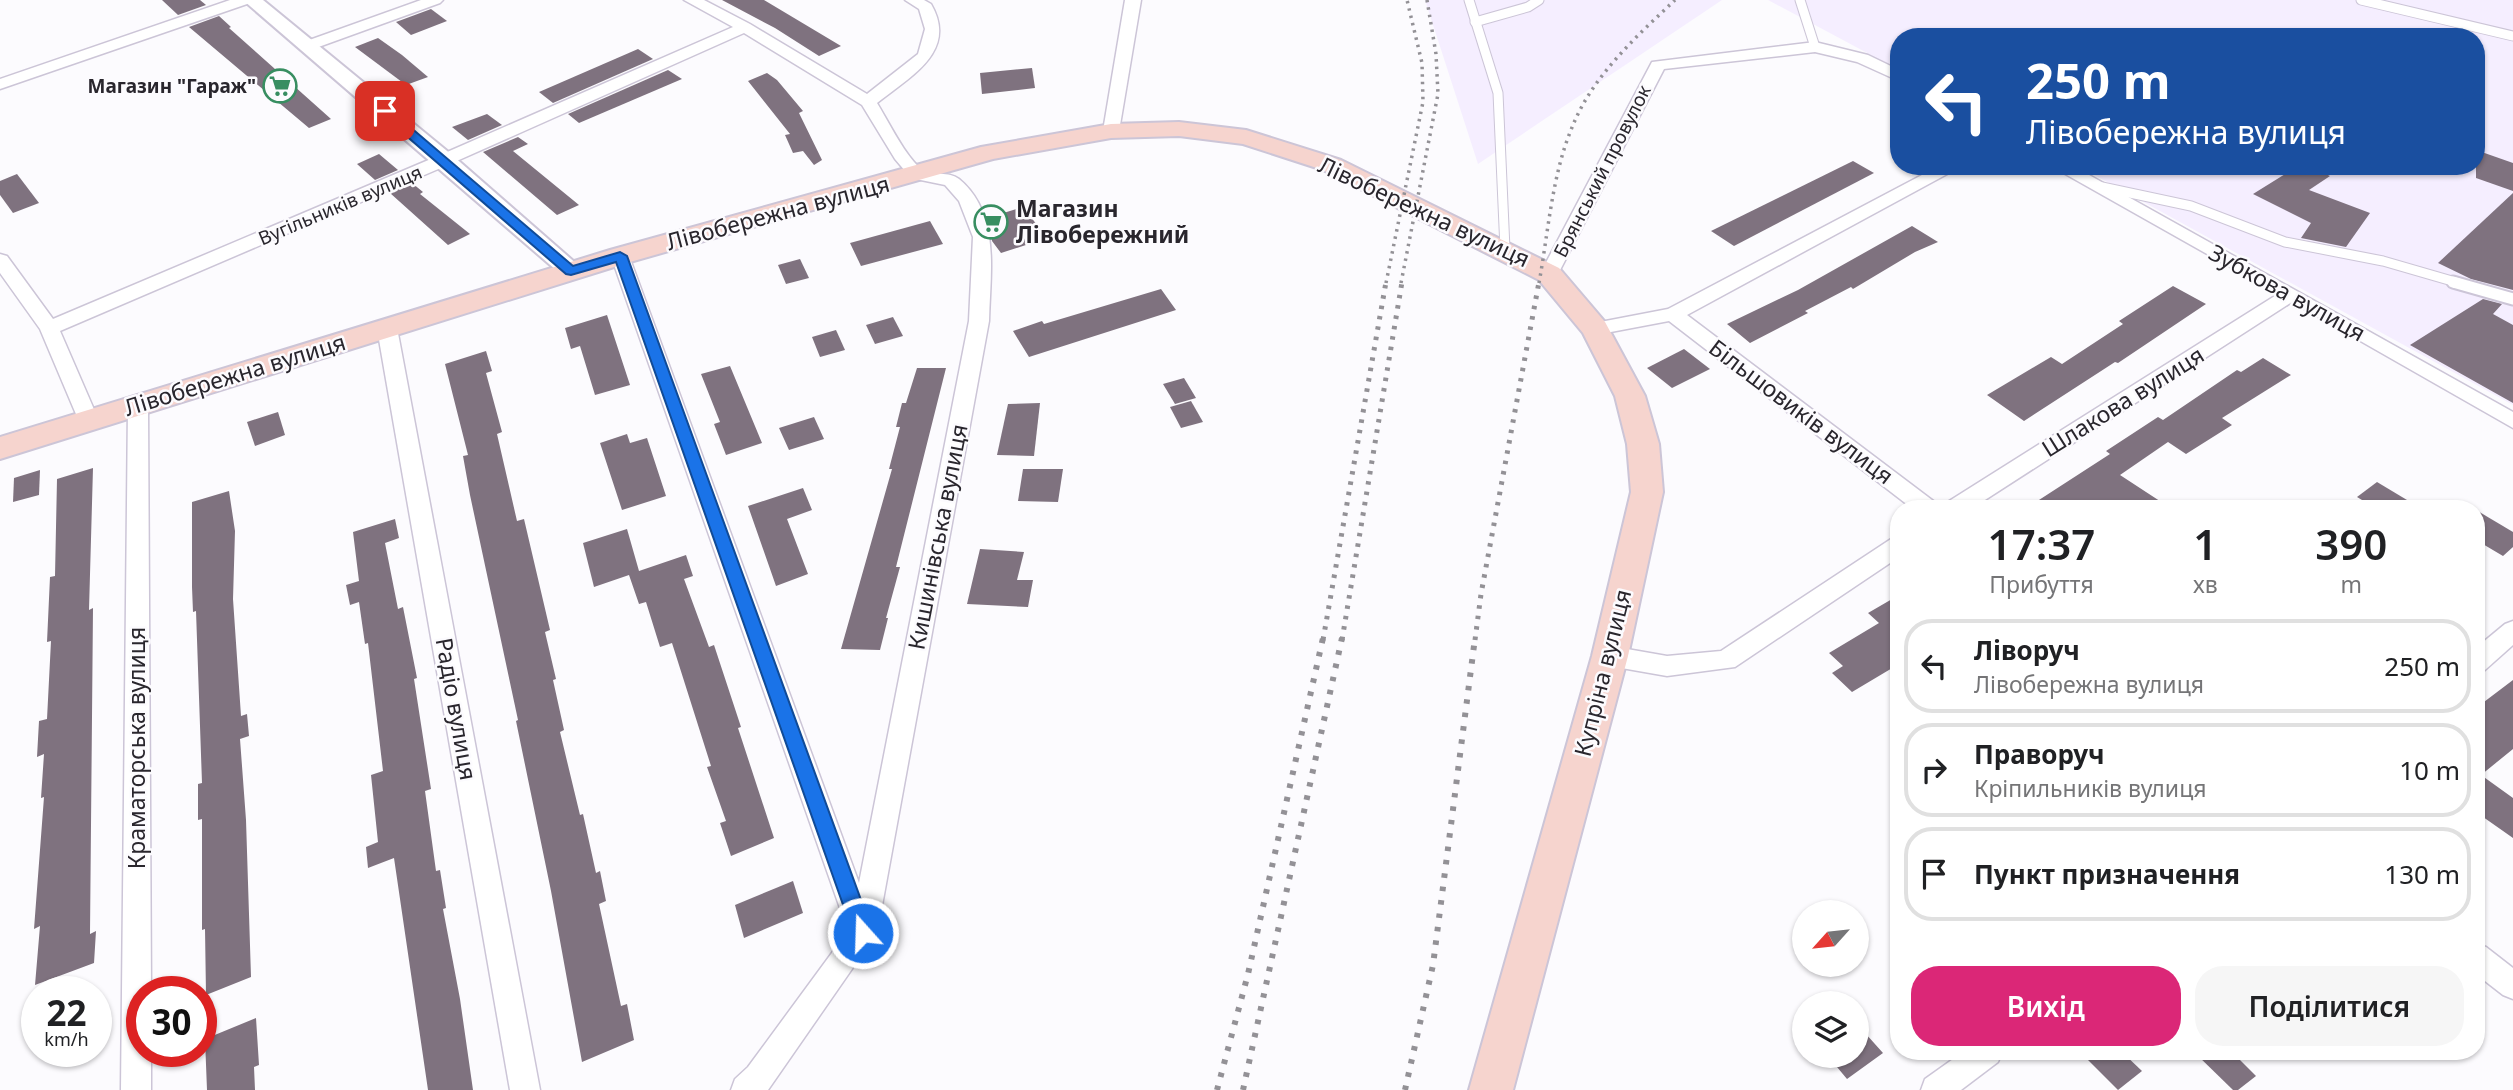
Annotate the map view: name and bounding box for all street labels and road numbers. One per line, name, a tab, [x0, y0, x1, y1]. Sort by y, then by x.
street label: Брянський провулок	[1547, 80, 1657, 262]
street label: Лівобережна вулиця	[1313, 148, 1535, 274]
street label: Вугільників вулиця	[254, 159, 426, 251]
street label: Лівобережна вулиця	[663, 167, 893, 257]
street label: Зубкова вулиця	[2204, 236, 2371, 348]
street label: Лівобережна вулиця	[120, 325, 349, 423]
street label: Більшовиків вулиця	[1703, 331, 1900, 491]
street label: Шлакова вулиця	[2035, 338, 2210, 464]
street label: Кишинівська вулиця	[899, 421, 975, 652]
street label: Купріна вулиця	[1566, 586, 1638, 760]
street label: Краматорська вулиця	[120, 627, 152, 869]
street label: Радіо вулиця	[429, 635, 485, 783]

